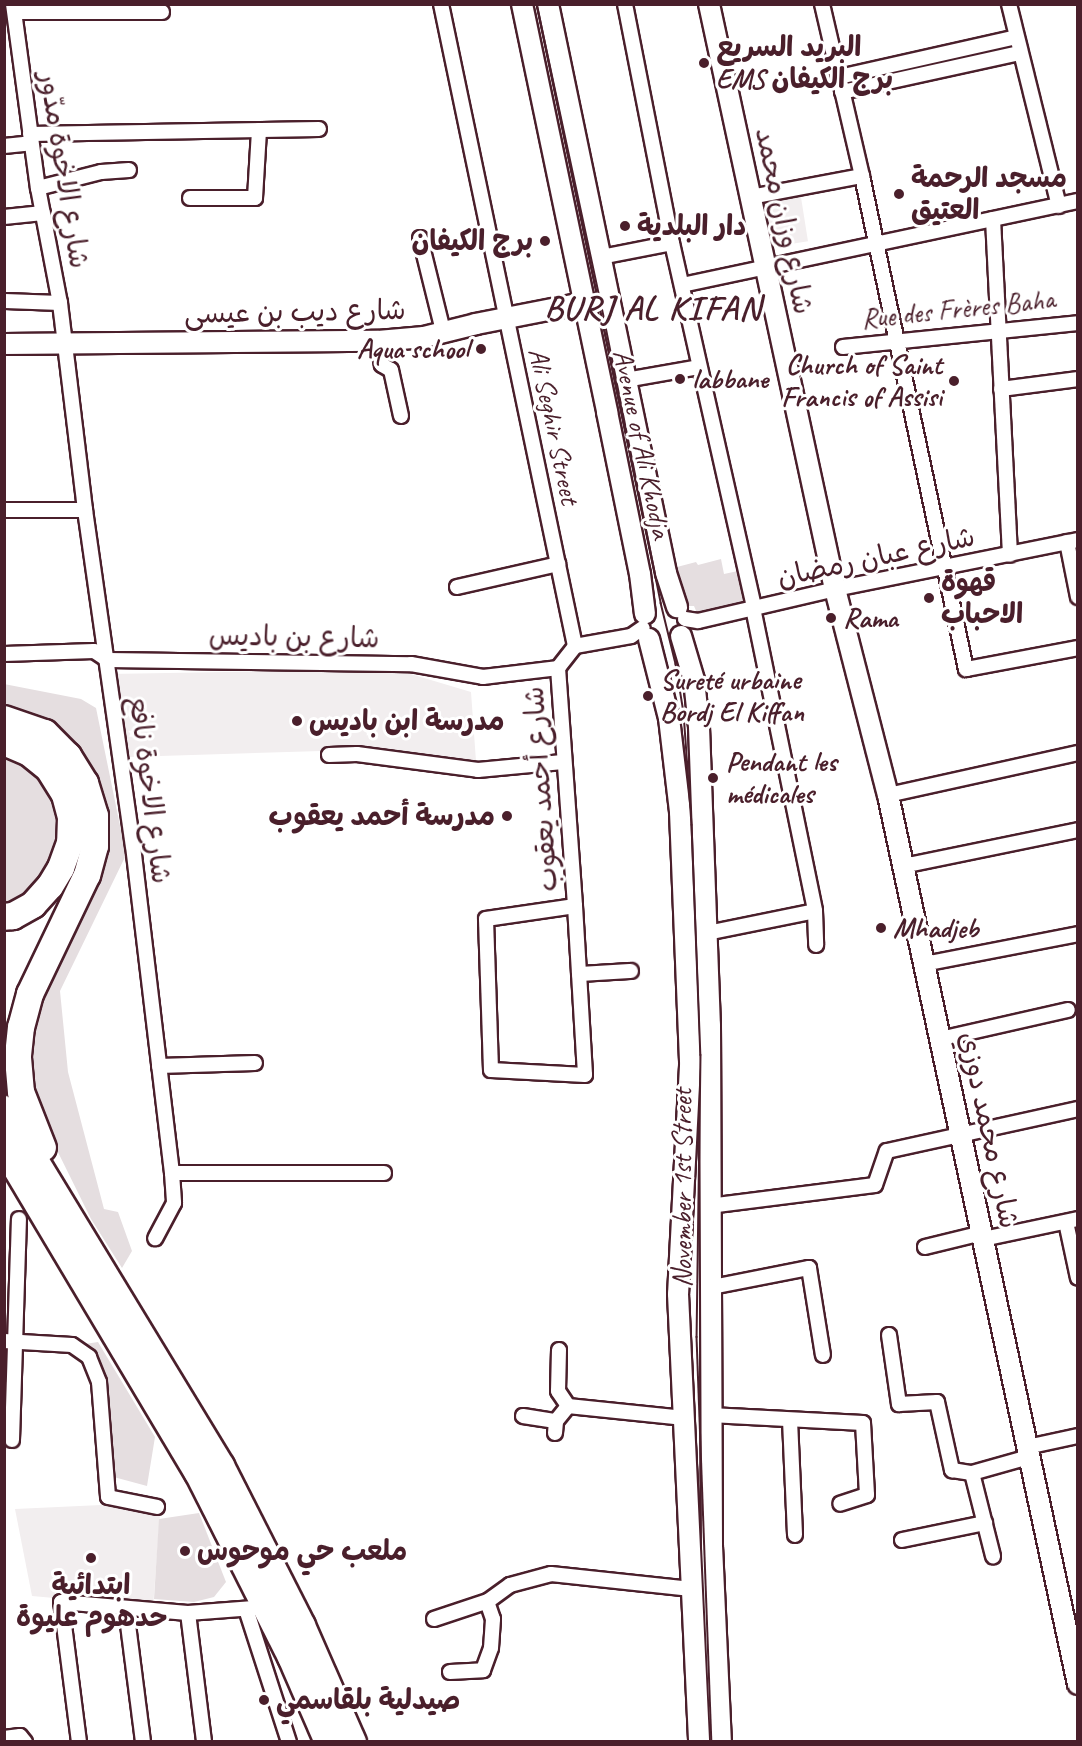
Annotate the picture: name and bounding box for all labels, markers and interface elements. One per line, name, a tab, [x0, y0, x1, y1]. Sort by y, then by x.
place label: البريد السريع EMS برج الكيفان	[716, 30, 893, 96]
marker: البريد السريع EMS برج الكيفان	[697, 56, 711, 70]
street label: شارع الاخوة مدّور	[32, 69, 96, 271]
street label: شارع وزان محمد	[748, 125, 820, 317]
place label: مسجد الرحمة العتيق	[911, 161, 1067, 227]
marker: مسجد الرحمة العتيق	[892, 187, 906, 201]
place label: دار البلدية	[637, 209, 746, 243]
marker: دار البلدية	[618, 219, 632, 233]
place label: برج الكيفان	[411, 224, 533, 258]
marker: برج الكيفان	[538, 234, 552, 248]
street label: Rue des Frères Baha	[859, 282, 1057, 336]
district label: BURJ AL KIFAN	[547, 288, 759, 328]
street label: شارع ديب بن عيسى	[184, 293, 406, 331]
place label: Aqua school	[358, 332, 469, 366]
marker: Aqua school	[474, 342, 488, 356]
street label: Ali Seghir Street	[521, 345, 587, 507]
street label: Avenue of Ali Khodja	[606, 347, 678, 541]
place label: Church of Saint Francis of Assisi	[781, 348, 942, 414]
place label: labbane	[692, 362, 768, 396]
marker: labbane	[673, 372, 687, 386]
marker: Church of Saint Francis of Assisi	[947, 374, 961, 388]
street label: شارع عبان رمضان	[774, 520, 978, 594]
place label: قهوة الاحباب	[941, 565, 1023, 631]
marker: قهوة الاحباب	[922, 591, 936, 605]
place label: Rama	[843, 601, 898, 635]
marker: Rama	[824, 611, 838, 625]
street label: شارع بن باديس	[208, 619, 380, 655]
place label: Sureté urbaine Bordj El Kiffan	[660, 663, 804, 729]
street label: شارع أحمد يعقوب	[517, 685, 565, 893]
marker: Sureté urbaine Bordj El Kiffan	[641, 689, 655, 703]
street label: شارع الاخوة نافع	[122, 695, 178, 885]
place label: مدرسة ابن باديس	[309, 704, 505, 738]
marker: مدرسة ابن باديس	[290, 714, 304, 728]
place label: Pendant les médicales	[726, 745, 837, 811]
marker: Pendant les médicales	[704, 769, 722, 787]
place label: مدرسة أحمد يعقوب	[269, 799, 495, 833]
marker: مدرسة أحمد يعقوب	[500, 809, 514, 823]
place label: Mhadjeb	[893, 911, 978, 945]
marker: Mhadjeb	[874, 921, 888, 935]
street label: شارع محمد دوزي	[952, 1029, 1026, 1231]
street label: November 1st Street	[665, 1088, 699, 1288]
place label: ملعب حي موحوس	[197, 1534, 407, 1568]
marker: ملعب حي موحوس	[178, 1544, 192, 1558]
marker: ابتدائية حدهوم عليوة	[84, 1551, 98, 1565]
place label: ابتدائية حدهوم عليوة	[16, 1568, 166, 1634]
place label: صيدلية بلقاسمي	[276, 1683, 460, 1717]
marker: صيدلية بلقاسمي	[257, 1693, 271, 1707]

